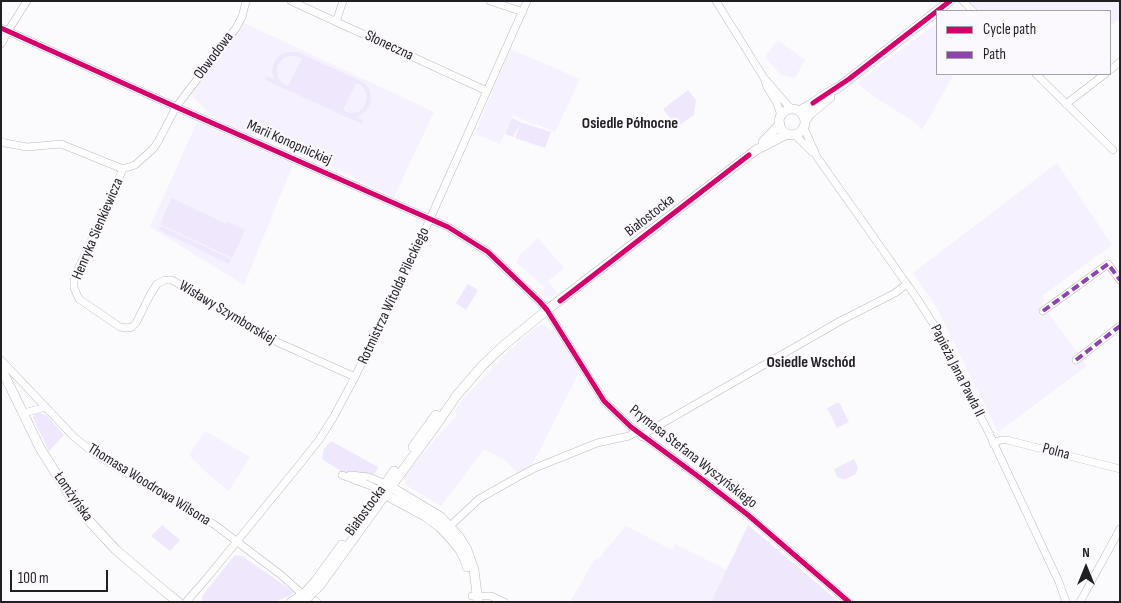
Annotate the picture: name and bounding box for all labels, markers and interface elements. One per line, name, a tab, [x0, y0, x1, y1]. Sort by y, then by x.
legend	[936, 10, 1111, 75]
text: Cycle path	[983, 20, 1036, 39]
street label: Słoneczna	[362, 27, 416, 65]
street label: Obwodowa	[190, 29, 238, 83]
text: Path	[983, 45, 1006, 64]
district label: Osiedle Północne	[582, 114, 678, 134]
street label: Marii Konopnickiej	[244, 116, 334, 170]
street label: Henryka Sienkiewicza	[68, 176, 128, 282]
street label: Białostocka	[622, 191, 678, 241]
street label: Rotmistrza Witolda Pileckiego	[354, 225, 434, 367]
street label: Wisławy Szymborskiej	[175, 277, 279, 349]
street label: Papieża Jana Pawła II	[926, 322, 988, 420]
district label: Osiedle Wschód	[767, 353, 855, 373]
street label: Prymasa Stefana Wyszyńskiego	[625, 401, 761, 513]
street label: Thomasa Woodrowa Wilsona	[84, 440, 214, 530]
street label: Polna	[1040, 440, 1072, 464]
street label: Łomżyńska	[50, 469, 96, 525]
street label: Białostocka	[342, 482, 390, 540]
north arrow	[1061, 543, 1111, 593]
text: N	[1082, 544, 1090, 561]
scale bar	[12, 560, 110, 592]
text: 100 m	[18, 569, 49, 588]

